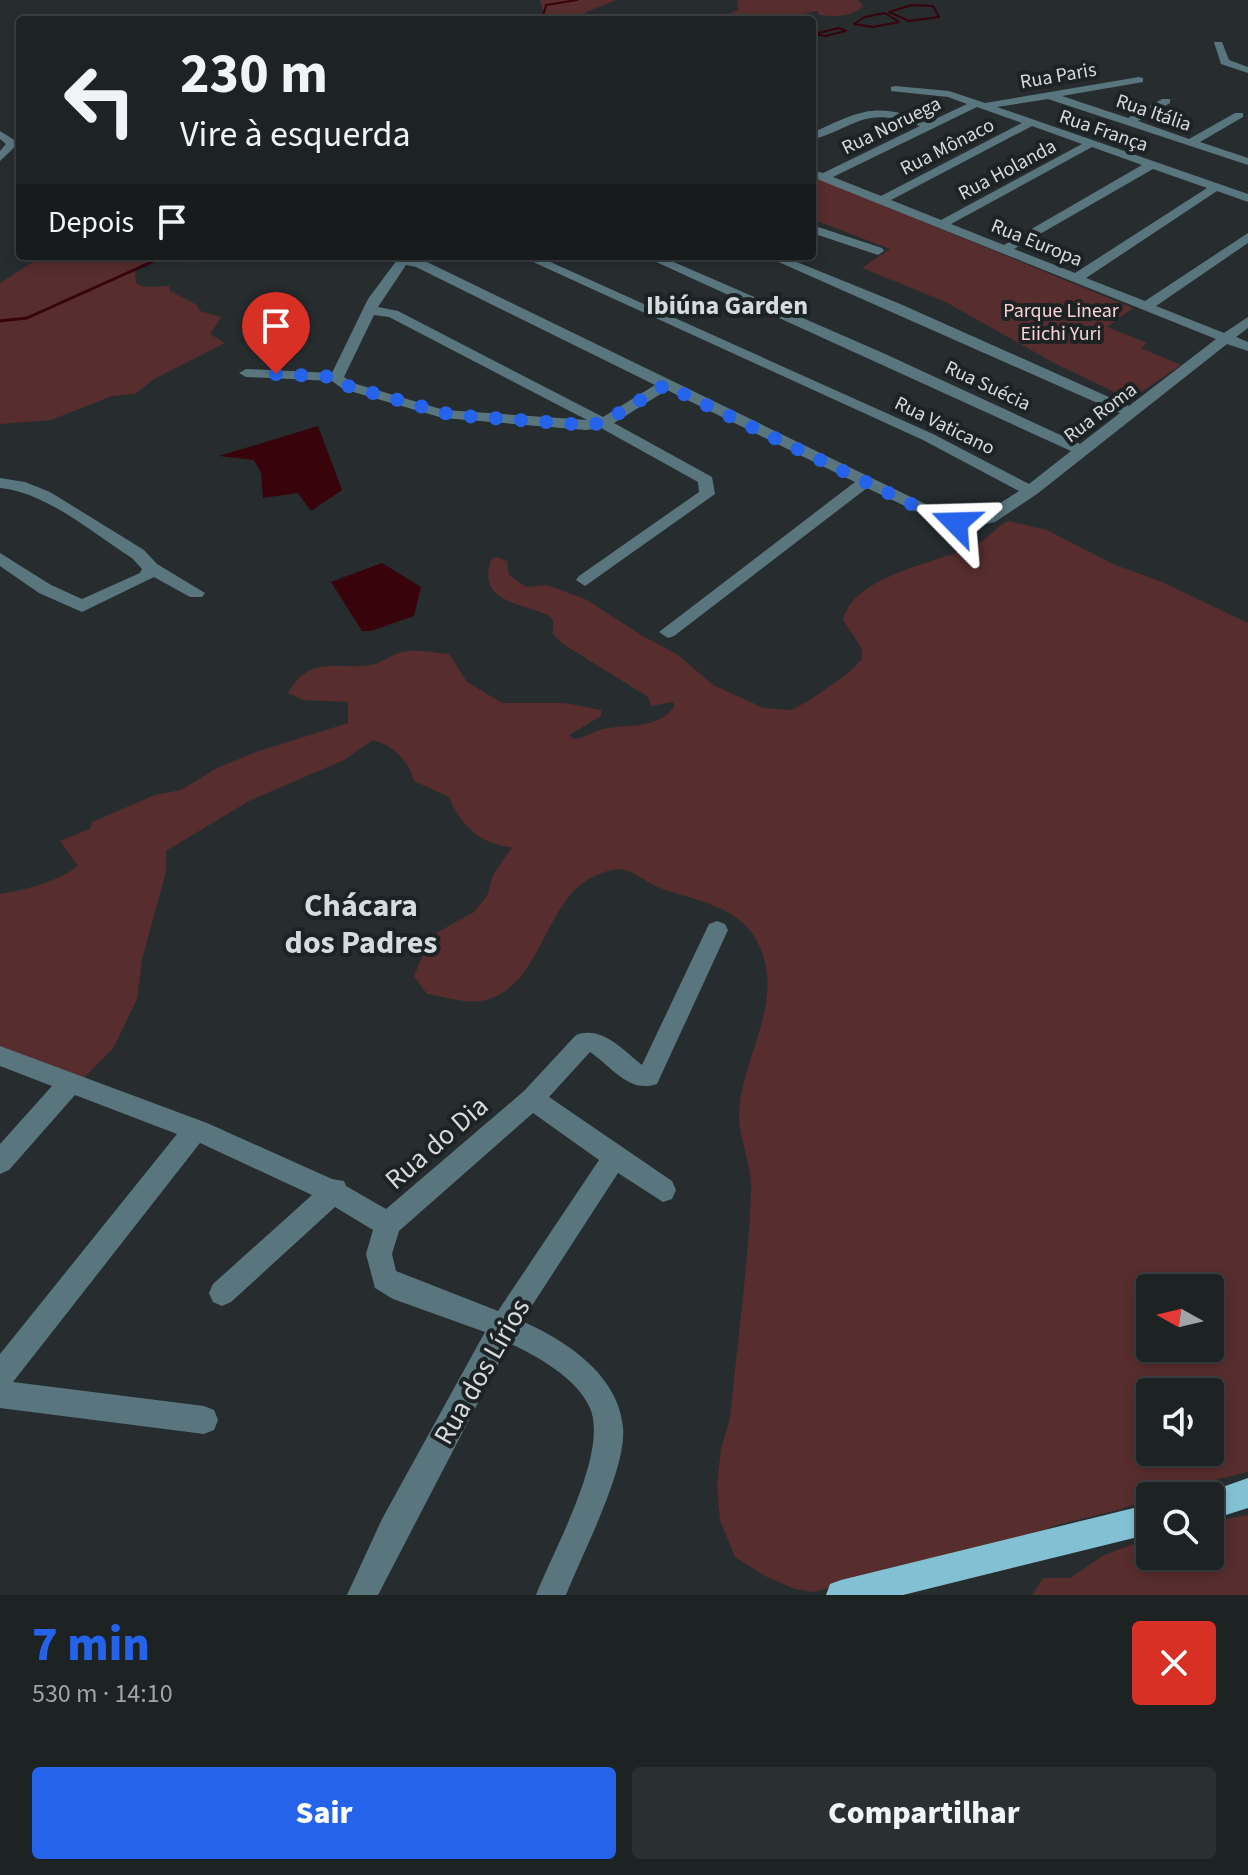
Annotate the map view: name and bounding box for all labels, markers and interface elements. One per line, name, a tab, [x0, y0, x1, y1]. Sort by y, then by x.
text: 230 m	[180, 35, 328, 114]
icon: left	[48, 48, 152, 152]
street label: Rua Paris	[1018, 55, 1099, 96]
street label: Rua Itália	[1112, 87, 1195, 139]
street label: Rua Noruega	[837, 90, 946, 162]
street label: Rua França	[1055, 103, 1152, 159]
text: Vire à esquerda	[180, 109, 411, 160]
street label: Rua Mônaco	[896, 111, 999, 183]
street label: Rua Holanda	[953, 132, 1062, 207]
icon: arrive	[150, 200, 194, 244]
text: Depois	[48, 201, 134, 244]
street label: Rua Europa	[987, 212, 1086, 274]
district label: Ibiúna Garden	[646, 287, 808, 324]
pin	[242, 292, 310, 374]
park label: Parque Linear Eiichi Yuri	[1003, 297, 1119, 348]
icon: arrive	[254, 304, 298, 348]
street label: Rua Suécia	[940, 354, 1035, 418]
street label: Rua Roma	[1058, 376, 1143, 450]
street label: Rua Vaticano	[890, 390, 999, 462]
position arrow	[914, 481, 998, 565]
district label: Chácara dos Padres	[285, 883, 437, 966]
street label: Rua do Dia	[376, 1087, 497, 1199]
north arrow	[1136, 1274, 1224, 1362]
map controls	[1136, 1274, 1224, 1570]
street label: Rua dos Lírios	[424, 1291, 540, 1452]
button: sound	[1136, 1378, 1224, 1466]
button: search	[1136, 1482, 1224, 1570]
text: 7 min	[32, 1611, 150, 1679]
button: close	[1132, 1621, 1216, 1705]
text: 530 m · 14:10	[32, 1675, 173, 1712]
button: Sair	[32, 1767, 616, 1859]
button: Compartilhar	[632, 1767, 1216, 1859]

